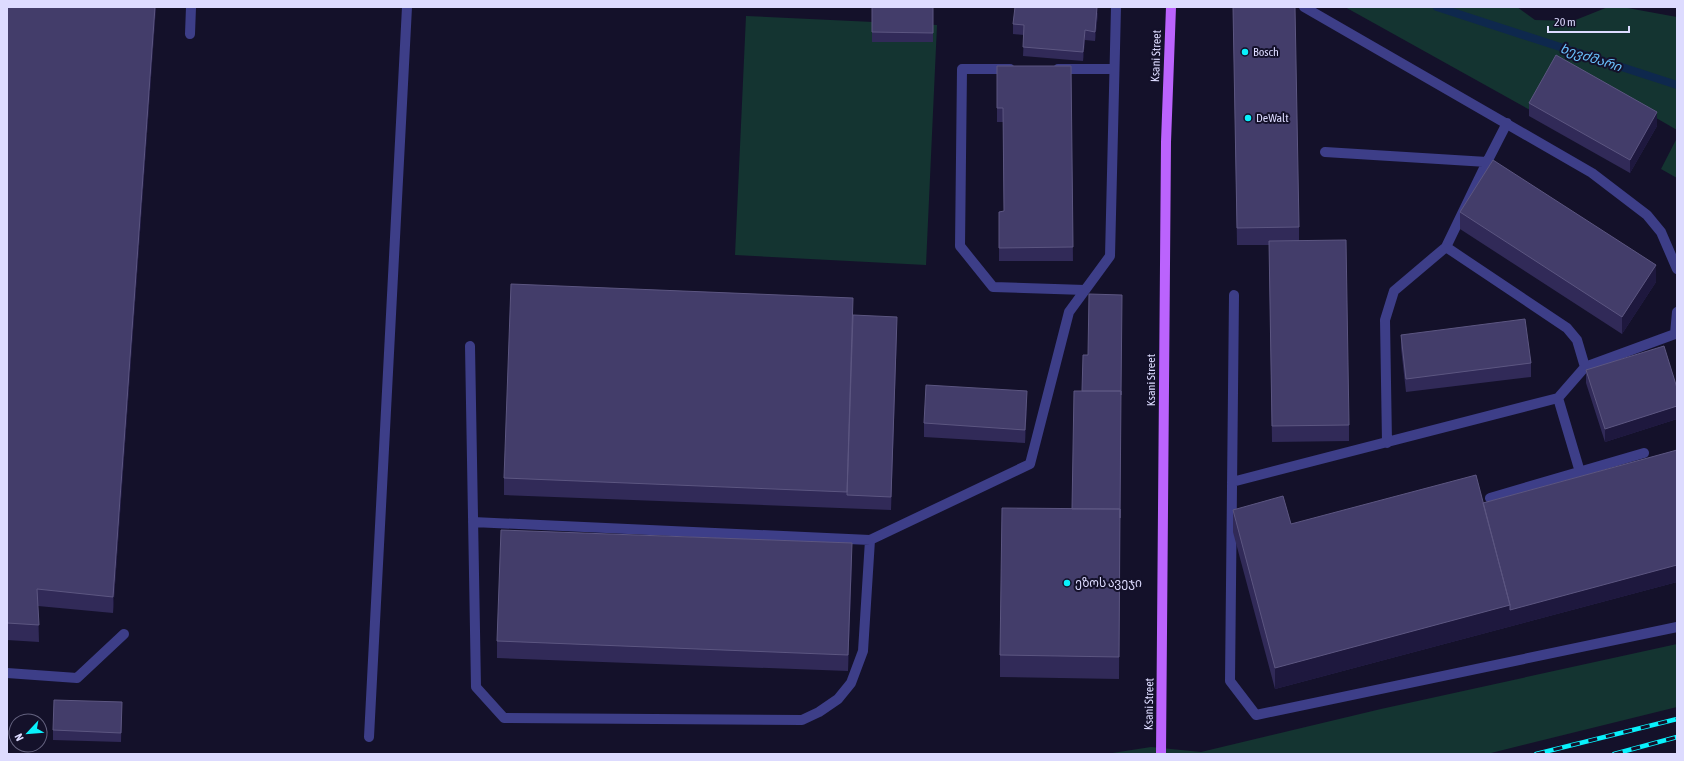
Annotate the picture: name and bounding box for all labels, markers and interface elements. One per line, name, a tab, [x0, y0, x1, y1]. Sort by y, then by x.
scale bar	[1548, 8, 1629, 34]
text: 20 m	[1554, 15, 1576, 29]
street label: Ksani Street	[1148, 29, 1164, 82]
water label: ხევძმარი	[1558, 41, 1624, 76]
place label: Bosch	[1253, 45, 1279, 59]
marker: Bosch	[1240, 47, 1250, 57]
place label: DeWalt	[1256, 111, 1289, 125]
marker: DeWalt	[1243, 113, 1253, 123]
street label: Ksani Street	[1144, 353, 1158, 406]
place label: ეზოს ავეჯი	[1075, 576, 1142, 590]
marker: ეზოს ავეჯი	[1062, 578, 1072, 588]
street label: Ksani Street	[1142, 677, 1156, 730]
north arrow	[8, 713, 48, 753]
text: N	[12, 732, 26, 743]

